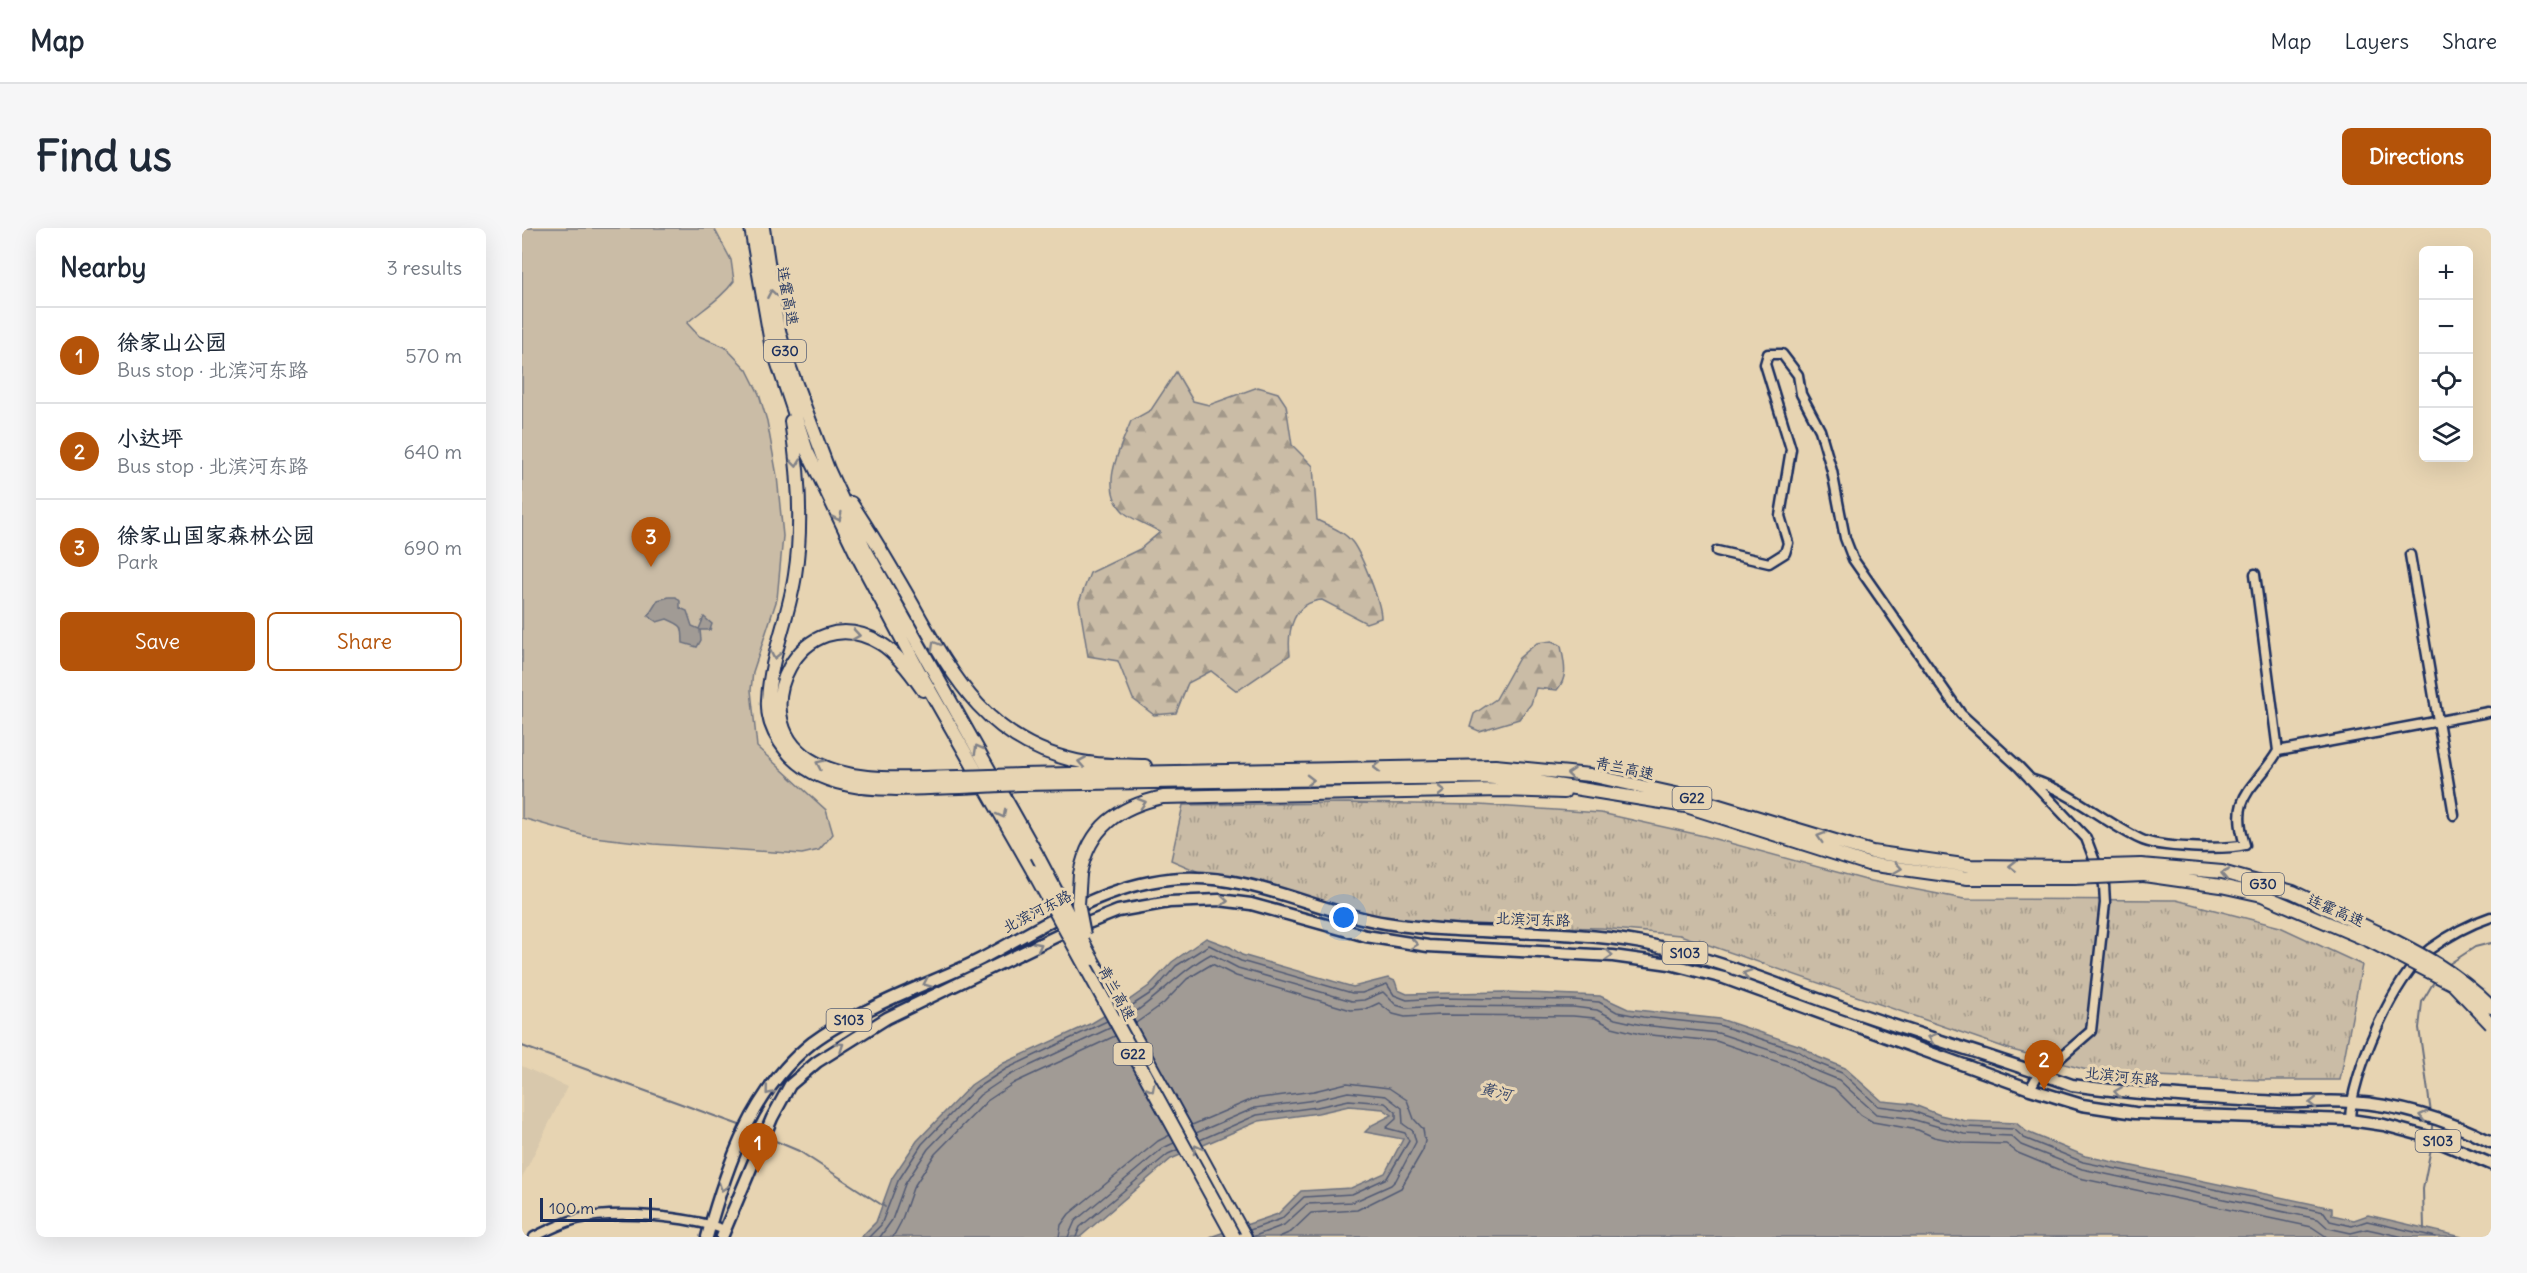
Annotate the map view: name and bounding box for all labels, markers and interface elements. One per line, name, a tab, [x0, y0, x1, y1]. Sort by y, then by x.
text: Map	[30, 23, 84, 59]
text: Map	[2271, 28, 2311, 55]
text: Layers	[2344, 28, 2409, 55]
text: Share	[2442, 28, 2497, 55]
button: Directions	[2342, 128, 2491, 185]
text: Find us	[36, 130, 172, 182]
map controls	[2419, 246, 2473, 462]
button: +	[2419, 246, 2473, 300]
text: Nearby	[60, 251, 146, 284]
text: 3 results	[386, 255, 462, 280]
street label: 连霍高速	[773, 265, 803, 327]
one-way arrow	[766, 289, 779, 299]
button: −	[2419, 300, 2473, 354]
text: 徐家山公园	[117, 328, 227, 356]
road number: G30	[764, 340, 806, 362]
text: 1	[76, 343, 83, 368]
text: 570 m	[405, 343, 462, 368]
button: locate	[2419, 354, 2473, 408]
text: Bus stop · 北滨河东路	[117, 357, 308, 382]
button: layers	[2419, 408, 2473, 462]
text: 小达坪	[117, 424, 183, 452]
text: 2	[74, 439, 85, 464]
text: 640 m	[403, 439, 462, 464]
text: Bus stop · 北滨河东路	[117, 453, 308, 478]
one-way arrow	[789, 459, 802, 468]
one-way arrow	[831, 510, 843, 521]
pin: 3	[632, 518, 670, 567]
text: 徐家山国家森林公园	[117, 521, 315, 549]
text: 3	[74, 535, 85, 560]
text: 690 m	[404, 535, 462, 560]
text: Park	[117, 549, 158, 574]
button: Save	[60, 612, 255, 671]
button: Share	[267, 612, 462, 671]
one-way arrow	[851, 628, 860, 640]
one-way arrow	[931, 641, 942, 651]
one-way arrow	[770, 650, 783, 660]
one-way arrow	[974, 745, 985, 755]
street label: 青兰高速	[1594, 752, 1656, 784]
one-way arrow	[1077, 756, 1087, 769]
one-way arrow	[815, 759, 826, 771]
one-way arrow	[1372, 761, 1381, 773]
one-way arrow	[1567, 768, 1576, 780]
one-way arrow	[1306, 774, 1315, 786]
one-way arrow	[1437, 785, 1446, 798]
road number: G22	[1672, 787, 1712, 809]
one-way arrow	[1137, 797, 1147, 810]
one-way arrow	[995, 808, 1006, 818]
one-way arrow	[1816, 832, 1827, 844]
one-way arrow	[2008, 860, 2017, 872]
one-way arrow	[1893, 862, 1903, 874]
one-way arrow	[2221, 868, 2231, 881]
road number: G30	[2242, 873, 2284, 895]
street label: 北滨河东路	[999, 886, 1075, 936]
street label: 连霍高速	[2305, 890, 2367, 930]
one-way arrow	[1220, 894, 1229, 907]
your location	[1329, 903, 1358, 932]
street label: 北滨河东路	[1495, 908, 1571, 930]
one-way arrow	[1409, 937, 1419, 950]
one-way arrow	[1031, 942, 1042, 953]
road number: S103	[1662, 942, 1708, 964]
one-way arrow	[1604, 948, 1613, 961]
street label: 青兰高速	[1095, 962, 1139, 1024]
one-way arrow	[1742, 969, 1753, 982]
one-way arrow	[923, 975, 934, 987]
road number: S103	[826, 1009, 872, 1031]
one-way arrow	[1927, 1033, 1938, 1045]
pin: 2	[2024, 1040, 2063, 1090]
one-way arrow	[833, 1042, 844, 1053]
road number: G22	[1114, 1043, 1152, 1065]
street label: 北滨河东路	[2084, 1063, 2160, 1089]
water label: 黄河	[1478, 1077, 1517, 1105]
one-way arrow	[1144, 1082, 1155, 1093]
one-way arrow	[766, 1084, 777, 1095]
one-way arrow	[2114, 1086, 2123, 1098]
one-way arrow	[2309, 1096, 2318, 1109]
one-way arrow	[2418, 1110, 2428, 1123]
pin: 1	[738, 1124, 778, 1173]
road number: S103	[2416, 1130, 2460, 1152]
one-way arrow	[1193, 1145, 1204, 1155]
one-way arrow	[718, 1181, 730, 1192]
scale bar	[540, 1195, 652, 1222]
text: 100 m	[549, 1198, 594, 1218]

